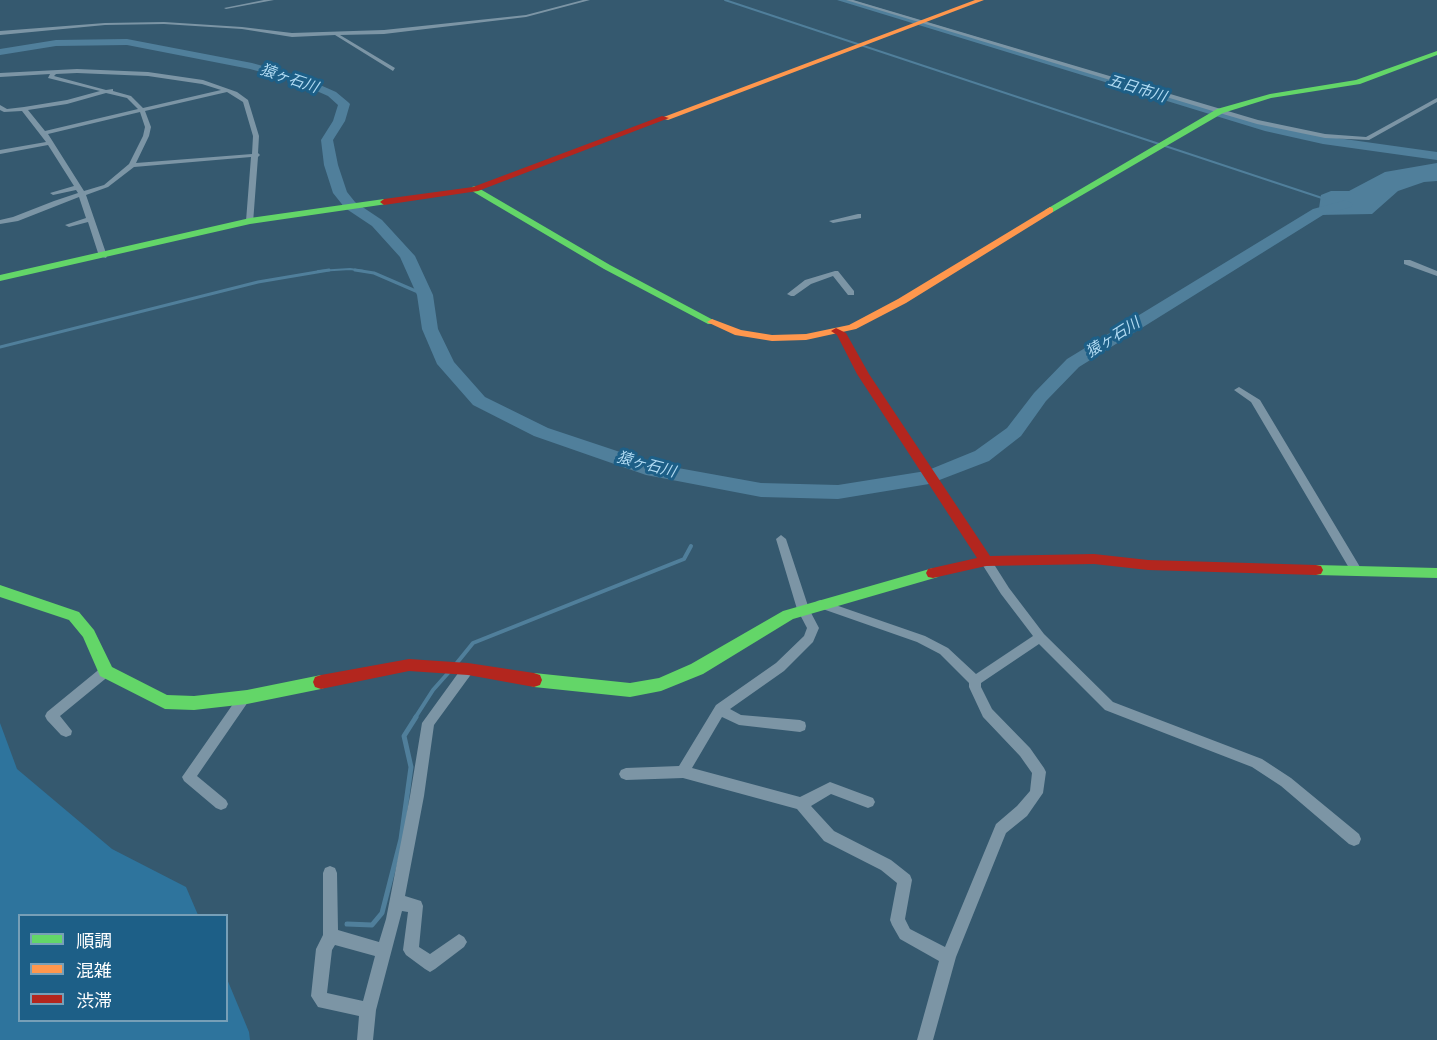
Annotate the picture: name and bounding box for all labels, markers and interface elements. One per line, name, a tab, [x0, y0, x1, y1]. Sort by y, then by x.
water label: 猿ヶ石川	[258, 61, 320, 97]
water label: 五日市川	[1106, 72, 1168, 106]
water label: 猿ヶ石川	[1083, 314, 1143, 362]
water label: 猿ヶ石川	[615, 449, 677, 481]
legend	[18, 914, 228, 1022]
text: 順調	[76, 930, 112, 952]
text: 混雑	[76, 960, 112, 982]
text: 渋滞	[76, 990, 112, 1012]

